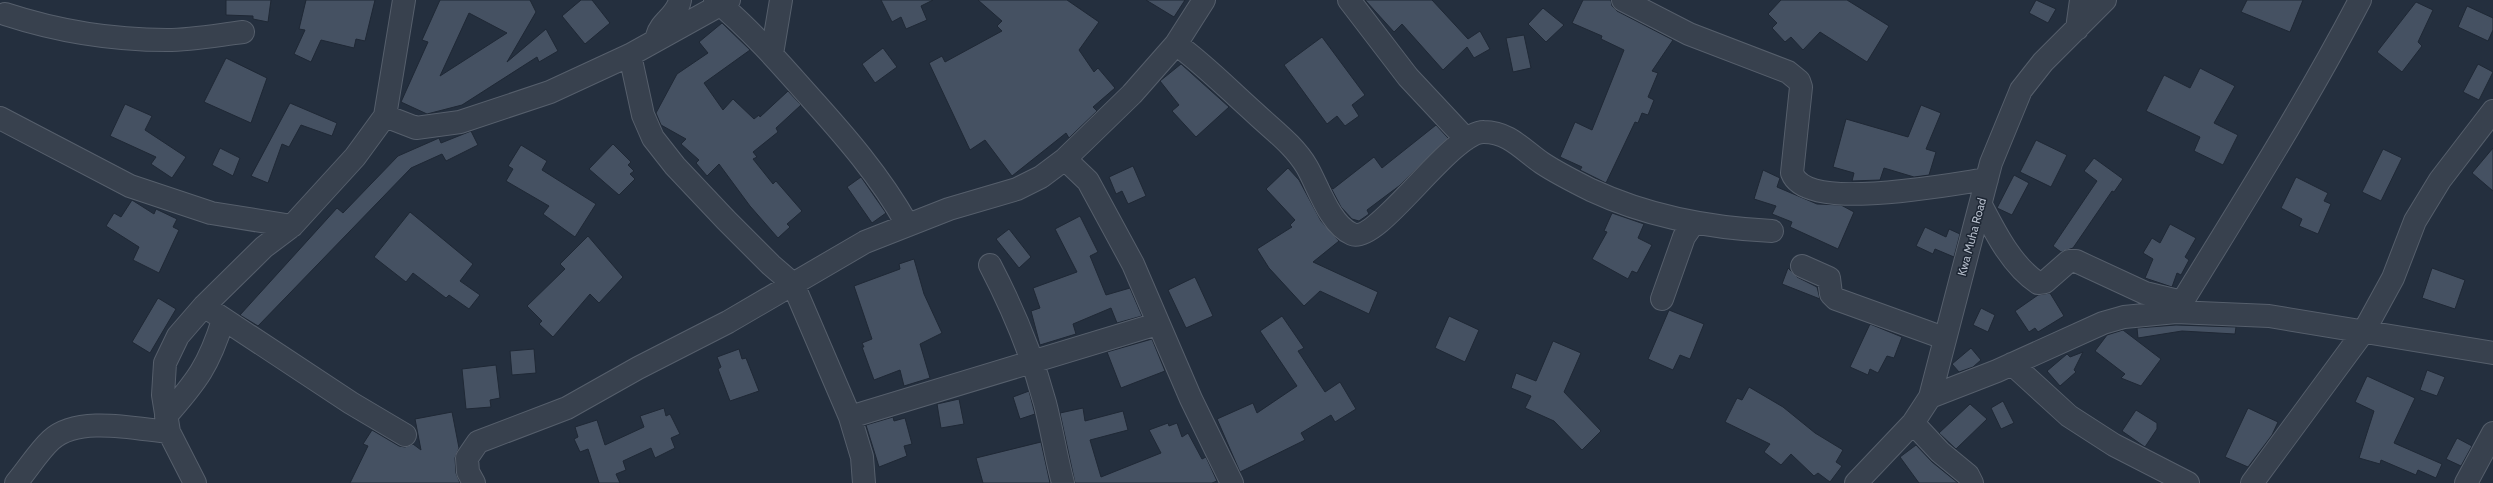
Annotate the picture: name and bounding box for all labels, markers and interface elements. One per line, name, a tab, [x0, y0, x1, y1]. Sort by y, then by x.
street label: Kwa Muha Road	[1954, 196, 1989, 278]

